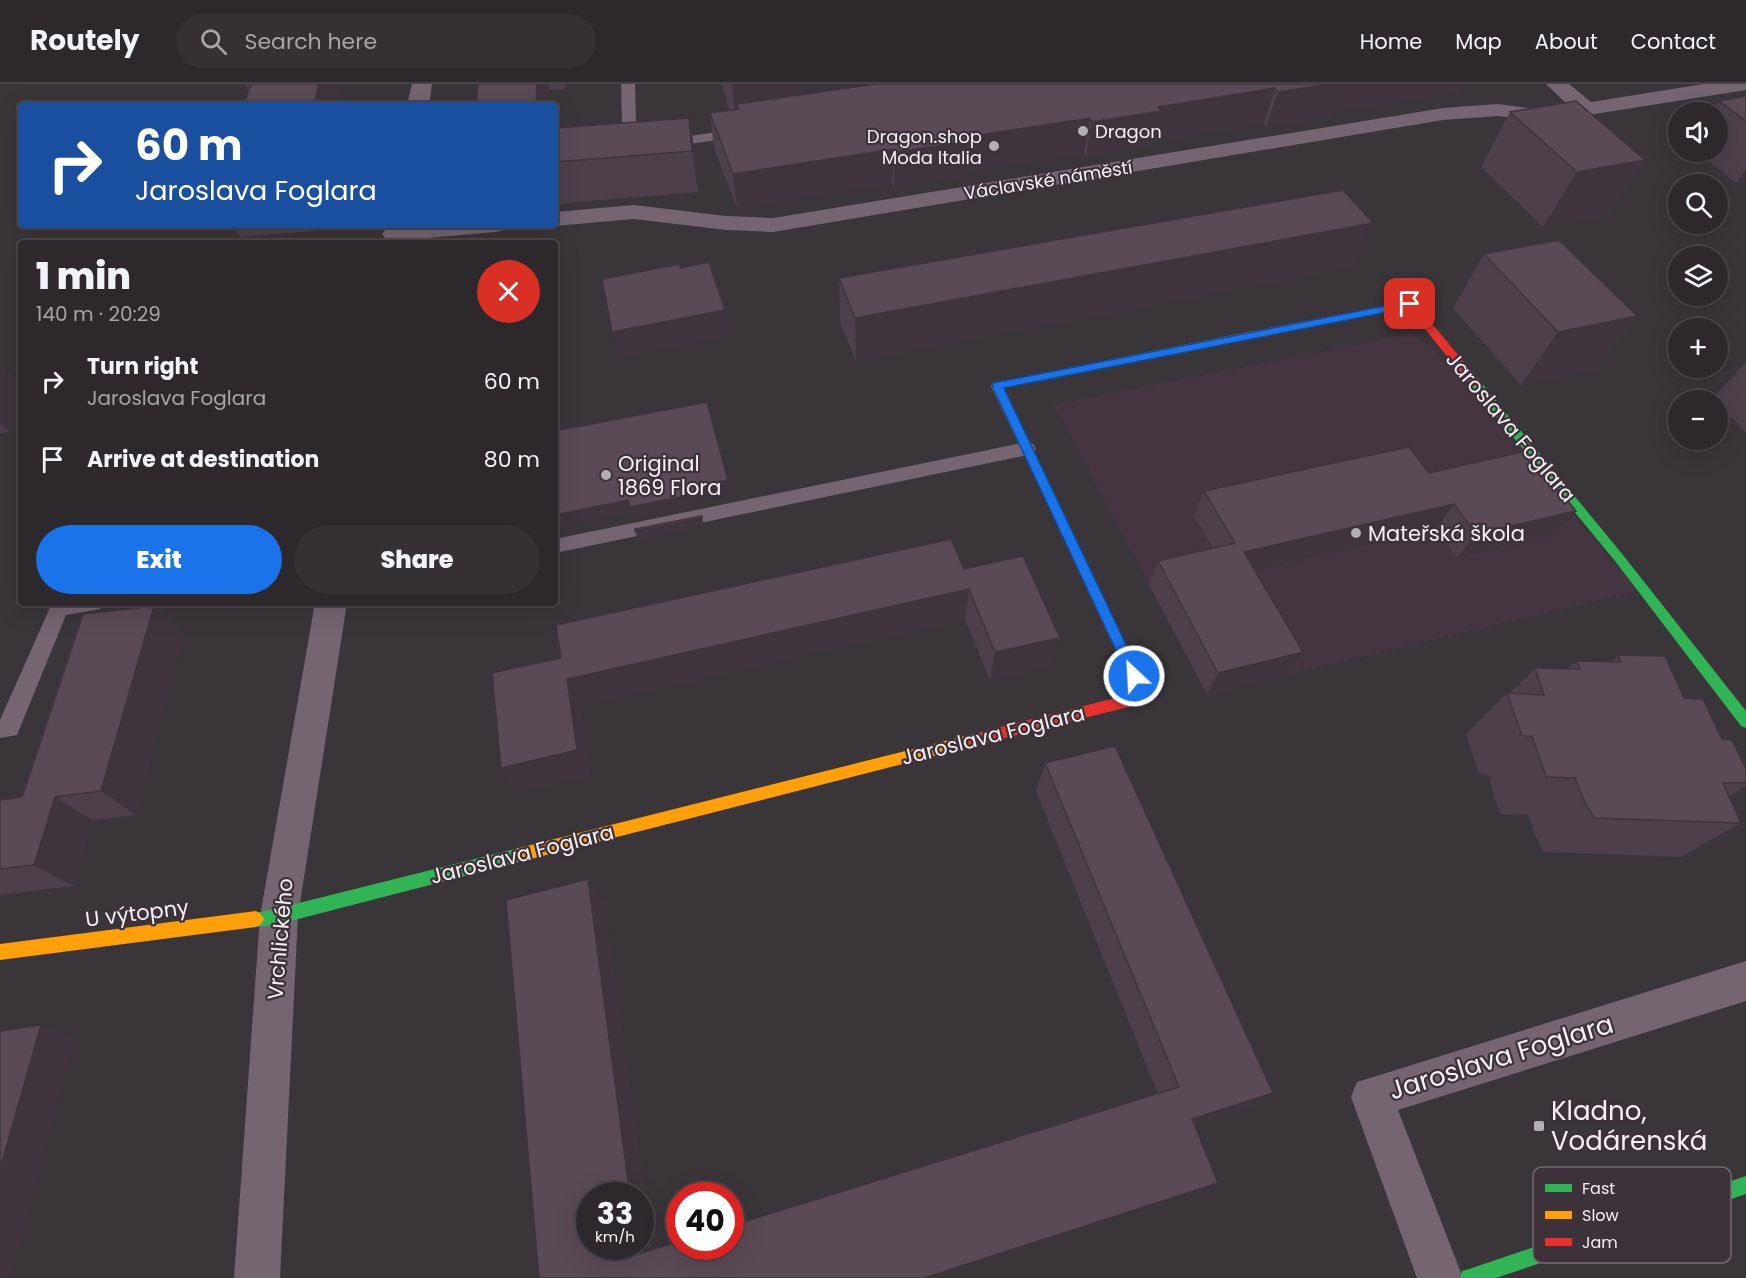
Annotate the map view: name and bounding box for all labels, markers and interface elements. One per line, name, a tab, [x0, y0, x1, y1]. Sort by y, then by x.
search box	[176, 14, 596, 68]
text: Routely	[30, 21, 140, 60]
icon: search	[197, 25, 230, 58]
text: Search here	[245, 26, 377, 57]
text: Home	[1360, 27, 1422, 56]
text: Map	[1455, 27, 1502, 56]
text: About	[1535, 27, 1598, 56]
text: Contact	[1631, 27, 1716, 56]
map controls	[1668, 102, 1728, 450]
button: sound	[1668, 102, 1728, 162]
text: 60 m	[135, 116, 243, 175]
place label: Dragon	[1095, 119, 1162, 144]
place label: Dragon.shop Moda Italia	[867, 124, 982, 170]
marker: Dragon	[1076, 124, 1090, 138]
icon: right	[36, 126, 114, 204]
marker: Dragon.shop Moda Italia	[987, 139, 1001, 153]
street label: Václavské náměstí	[962, 154, 1134, 206]
text: Jaroslava Foglara	[135, 172, 377, 209]
button: search	[1668, 174, 1728, 234]
button: layers	[1668, 246, 1728, 306]
text: 1 min	[36, 251, 131, 302]
button: close	[477, 260, 540, 323]
pin	[1384, 278, 1435, 329]
icon: arrive	[1393, 287, 1426, 320]
text: 140 m · 20:29	[36, 300, 161, 328]
button: +	[1668, 318, 1728, 378]
street label: Jaroslava Foglara	[1439, 346, 1583, 508]
text: Turn right	[87, 351, 198, 382]
icon: right	[36, 365, 69, 398]
text: 60 m	[484, 366, 540, 397]
text: Jaroslava Foglara	[87, 384, 266, 412]
button: −	[1668, 390, 1728, 450]
icon: arrive	[36, 443, 69, 476]
text: Arrive at destination	[87, 444, 319, 475]
text: 80 m	[484, 444, 540, 475]
place label: Original 1869 Flora	[618, 449, 721, 502]
marker: Original 1869 Flora	[599, 468, 613, 482]
place label: Mateřská škola	[1368, 519, 1525, 548]
button: Exit	[36, 525, 282, 594]
button: Share	[294, 525, 540, 594]
marker: Mateřská škola	[1349, 526, 1363, 540]
position arrow	[1102, 644, 1166, 708]
street label: Jaroslava Foglara	[898, 698, 1088, 772]
street label: Jaroslava Foglara	[427, 817, 617, 891]
street label: Vrchlického	[260, 877, 300, 1001]
street label: U výtopny	[84, 892, 191, 934]
street label: Jaroslava Foglara	[1384, 1006, 1618, 1108]
place label: Kladno, Vodárenská	[1551, 1093, 1707, 1159]
marker: Kladno, Vodárenská	[1532, 1119, 1546, 1133]
legend	[1533, 1167, 1731, 1263]
text: Fast	[1582, 1177, 1615, 1200]
speed limit sign: 40	[666, 1182, 744, 1260]
text: 33	[597, 1192, 633, 1235]
text: Slow	[1582, 1204, 1619, 1227]
text: km/h	[595, 1226, 635, 1247]
text: Jam	[1582, 1231, 1618, 1254]

